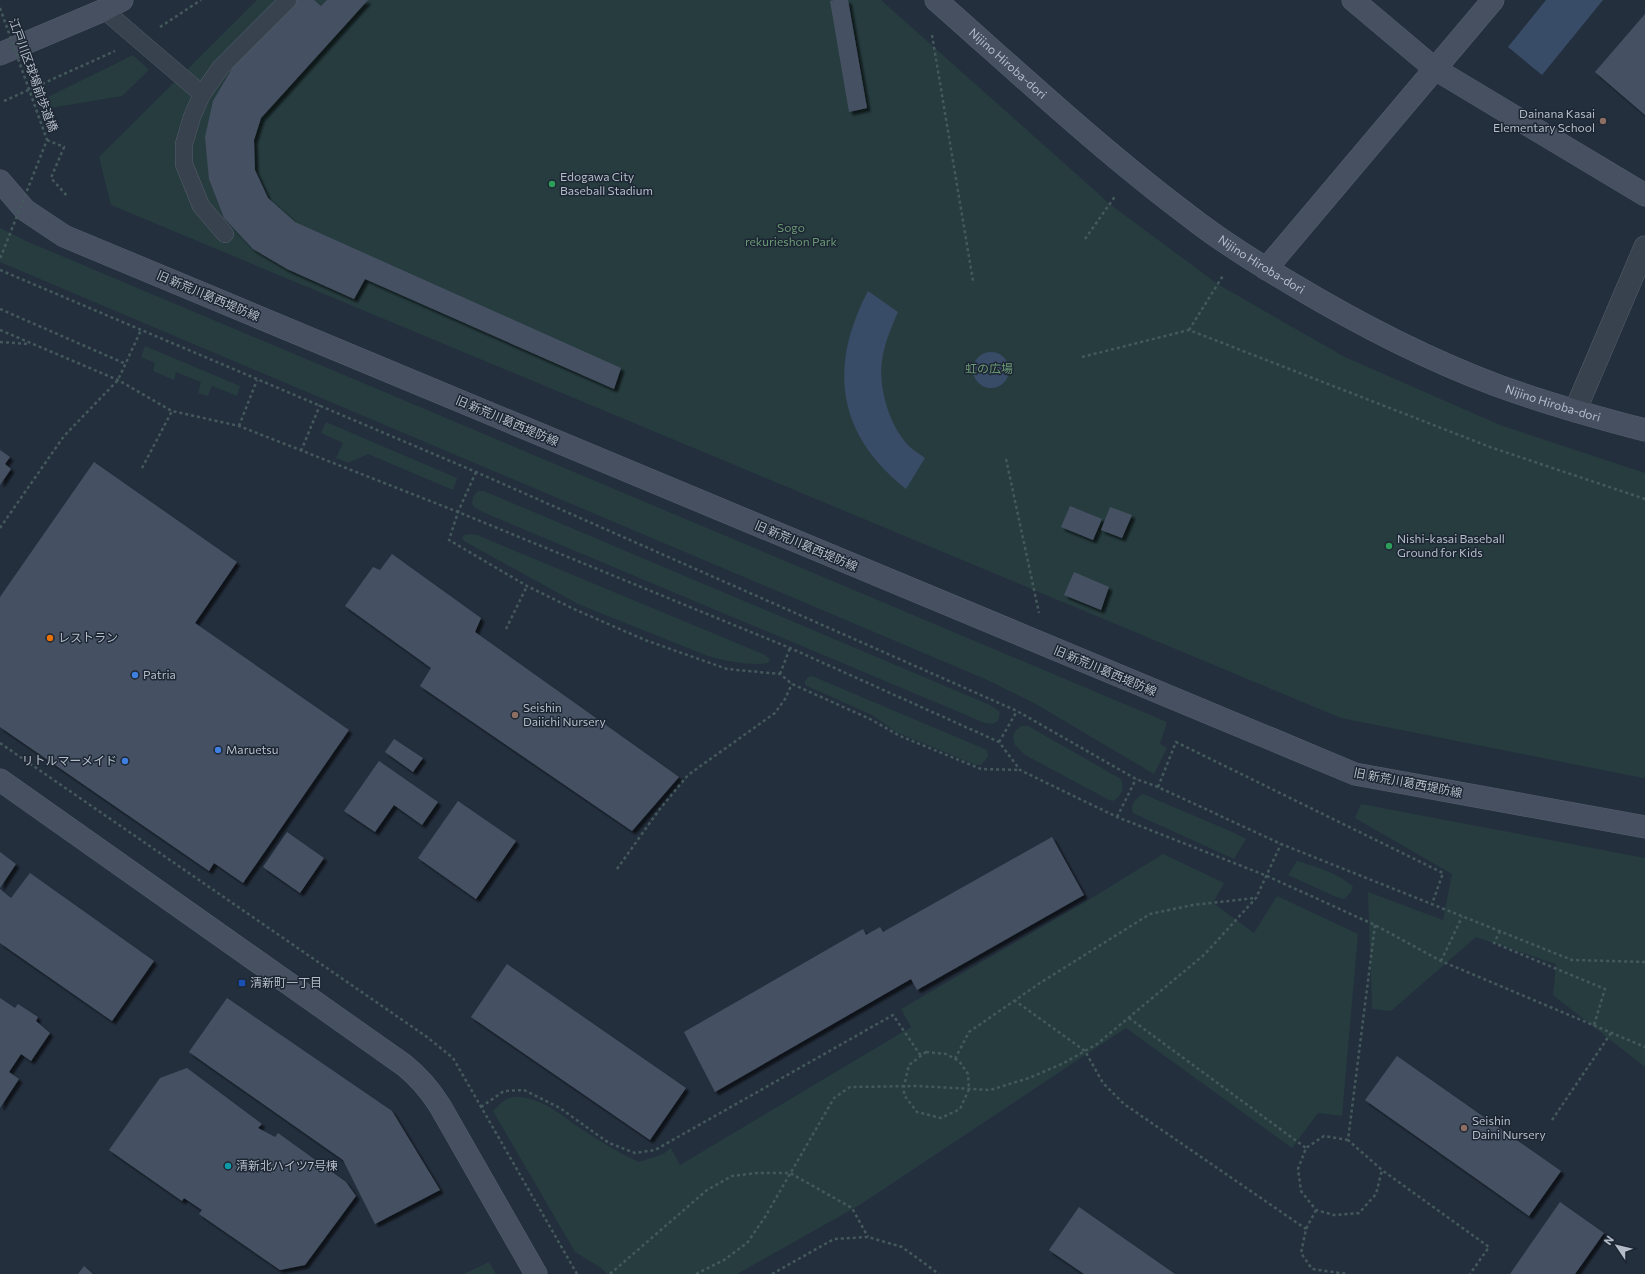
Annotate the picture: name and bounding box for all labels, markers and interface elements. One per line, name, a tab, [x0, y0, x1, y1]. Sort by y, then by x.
street label: 江戸川区球場前歩道橋	[7, 16, 61, 133]
street label: Nijino Hiroba-dori	[967, 25, 1050, 101]
place label: Dainana Kasai Elementary School	[1493, 106, 1595, 134]
marker: Dainana Kasai Elementary School	[1598, 116, 1608, 126]
place label: Edogawa City Baseball Stadium	[560, 169, 653, 197]
marker: Edogawa City Baseball Stadium	[547, 179, 557, 189]
park label: Sogo rekurieshon Park	[745, 220, 838, 248]
street label: Nijino Hiroba-dori	[1216, 232, 1307, 296]
street label: 旧 新荒川葛西堤防線	[155, 267, 262, 323]
park label: 虹の広場	[965, 361, 1013, 375]
street label: Nijino Hiroba-dori	[1504, 381, 1602, 424]
street label: 旧 新荒川葛西堤防線	[454, 392, 561, 448]
street label: 旧 新荒川葛西堤防線	[753, 517, 860, 573]
place label: Nishi-kasai Baseball Ground for Kids	[1397, 531, 1505, 559]
marker: Nishi-kasai Baseball Ground for Kids	[1384, 541, 1394, 551]
place label: レストラン	[58, 630, 118, 644]
marker: レストラン	[45, 633, 55, 643]
street label: 旧 新荒川葛西堤防線	[1052, 642, 1159, 698]
place label: Patria	[143, 667, 176, 681]
marker: Patria	[130, 670, 140, 680]
place label: Seishin Daiichi Nursery	[523, 700, 606, 728]
marker: Seishin Daiichi Nursery	[510, 710, 520, 720]
place label: Maruetsu	[226, 742, 278, 756]
marker: Maruetsu	[213, 745, 223, 755]
place label: リトルマーメイド	[21, 753, 117, 767]
marker: リトルマーメイド	[120, 756, 130, 766]
street label: 旧 新荒川葛西堤防線	[1353, 765, 1464, 799]
place label: 清新町一丁目	[250, 975, 322, 989]
marker: 清新町一丁目	[237, 978, 247, 988]
place label: Seishin Daini Nursery	[1472, 1113, 1546, 1141]
marker: Seishin Daini Nursery	[1459, 1123, 1469, 1133]
place label: 清新北ハイツ7号棟	[236, 1158, 338, 1172]
marker: 清新北ハイツ7号棟	[223, 1161, 233, 1171]
north arrow	[1597, 1226, 1637, 1266]
text: N	[1601, 1233, 1616, 1247]

